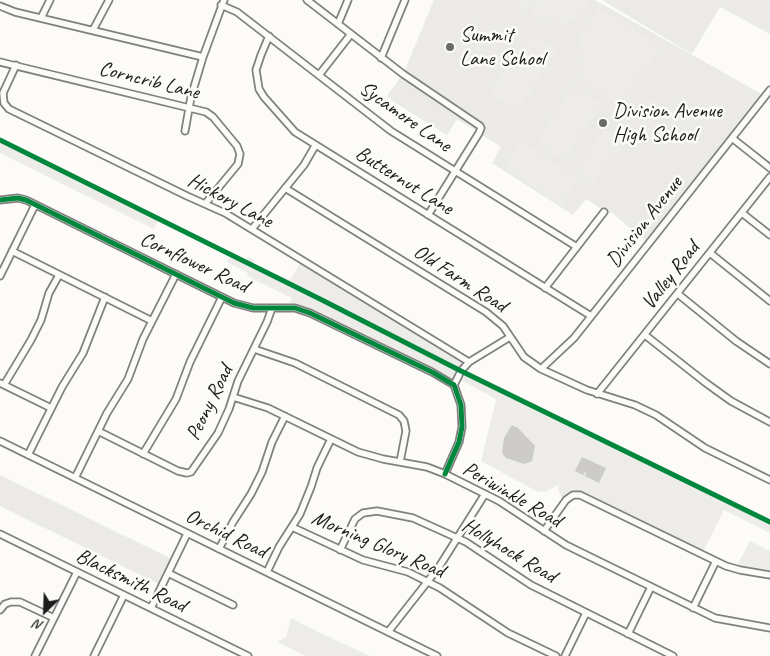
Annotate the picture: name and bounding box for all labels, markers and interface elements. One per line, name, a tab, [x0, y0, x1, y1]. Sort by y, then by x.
place label: Summit Lane School	[460, 22, 545, 72]
marker: Summit Lane School	[444, 41, 456, 53]
street label: Corncrib Lane	[96, 56, 202, 106]
street label: Sycamore Lane	[354, 76, 456, 158]
place label: Division Avenue High School	[613, 98, 722, 148]
marker: Division Avenue High School	[597, 117, 609, 129]
street label: Butternut Lane	[350, 141, 458, 221]
street label: Hickory Lane	[183, 168, 277, 234]
street label: Division Avenue	[602, 171, 688, 273]
street label: Cornflower Road	[136, 227, 252, 299]
street label: Valley Road	[637, 237, 705, 315]
street label: Old Farm Road	[408, 239, 512, 319]
street label: Peony Road	[181, 361, 239, 445]
street label: Periwinkle Road	[458, 457, 566, 533]
street label: Orchid Road	[181, 504, 271, 564]
street label: Morning Glory Road	[308, 506, 448, 584]
street label: Hollyhock Road	[457, 513, 561, 589]
street label: Blacksmith Road	[72, 543, 190, 619]
north arrow	[20, 586, 70, 636]
text: N	[31, 616, 46, 635]

